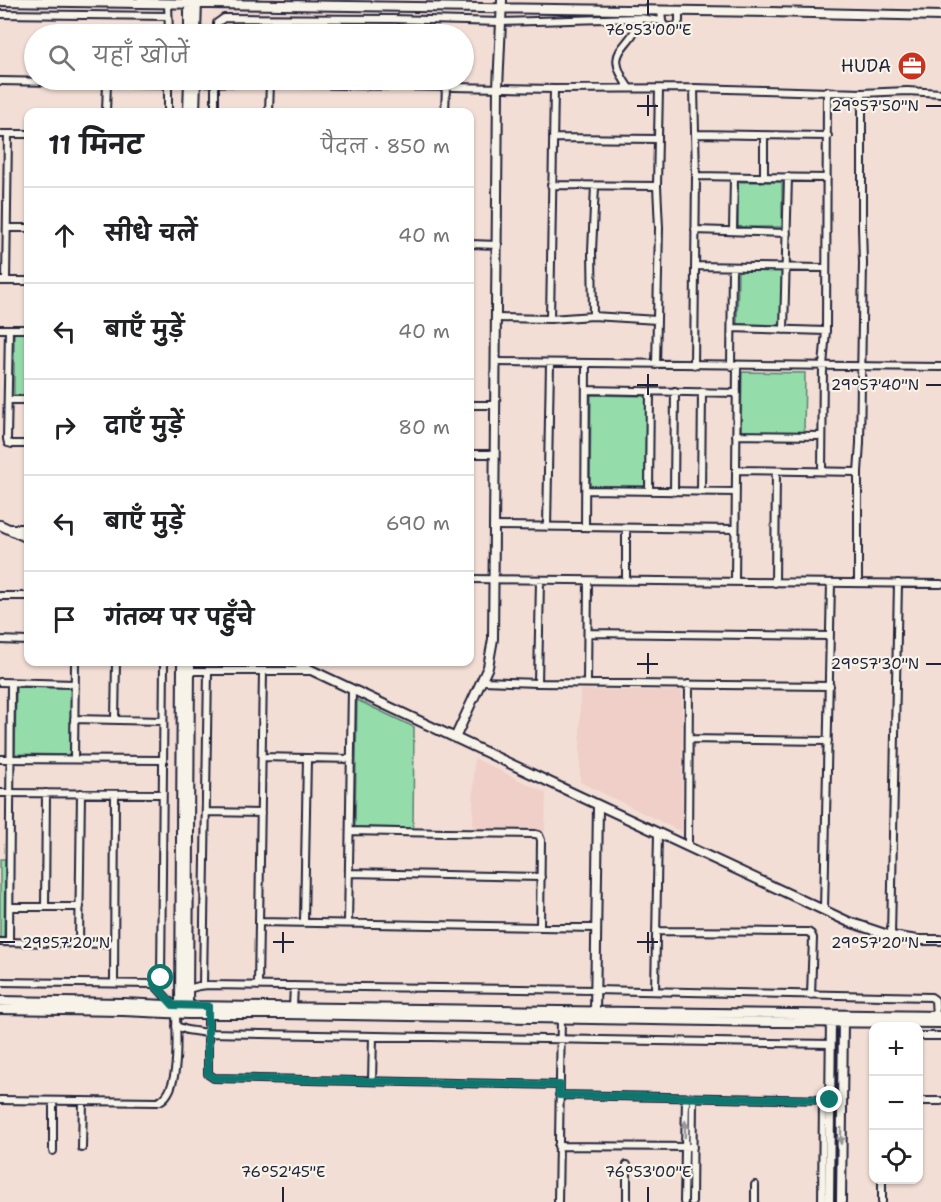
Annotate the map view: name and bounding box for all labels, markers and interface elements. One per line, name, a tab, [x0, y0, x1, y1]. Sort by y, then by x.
text: 76°53'00"E	[605, 20, 691, 40]
search box	[24, 24, 474, 90]
icon: search	[45, 41, 78, 74]
text: यहाँ खोजें	[93, 41, 189, 70]
office icon: HUDA	[896, 50, 928, 82]
place label: HUDA	[841, 54, 891, 78]
text: 29°57'50"N	[831, 96, 919, 116]
text: 11 मिनट	[48, 127, 143, 162]
text: पैदल · 850 m	[321, 133, 450, 159]
icon: ahead	[48, 219, 81, 252]
text: सीधे चलें	[105, 219, 197, 248]
text: 40 m	[398, 222, 450, 248]
icon: left	[48, 315, 81, 348]
text: बाएँ मुड़ें	[105, 315, 184, 344]
text: 40 m	[398, 318, 450, 344]
text: 29°57'40"N	[831, 375, 919, 395]
icon: right	[48, 411, 81, 444]
text: दाएँ मुड़ें	[105, 411, 184, 440]
text: 80 m	[398, 414, 450, 440]
icon: left	[48, 507, 81, 540]
text: बाएँ मुड़ें	[105, 507, 184, 536]
text: 690 m	[386, 510, 450, 536]
icon: arrive	[48, 603, 81, 636]
text: गंतव्य पर पहुँचे	[105, 603, 254, 632]
text: 29°57'30"N	[831, 654, 919, 674]
text: 29°57'20"N	[22, 933, 110, 953]
text: 29°57'20"N	[831, 933, 919, 953]
route start	[147, 964, 173, 990]
map controls	[869, 1022, 923, 1184]
button: +	[869, 1022, 923, 1076]
button: −	[869, 1076, 923, 1130]
route end	[816, 1086, 842, 1112]
one-way arrow	[680, 1119, 690, 1138]
one-way arrow	[836, 1127, 846, 1146]
button: locate	[869, 1130, 923, 1184]
text: 76°52'45"E	[241, 1162, 325, 1182]
text: 76°53'00"E	[605, 1162, 691, 1182]

